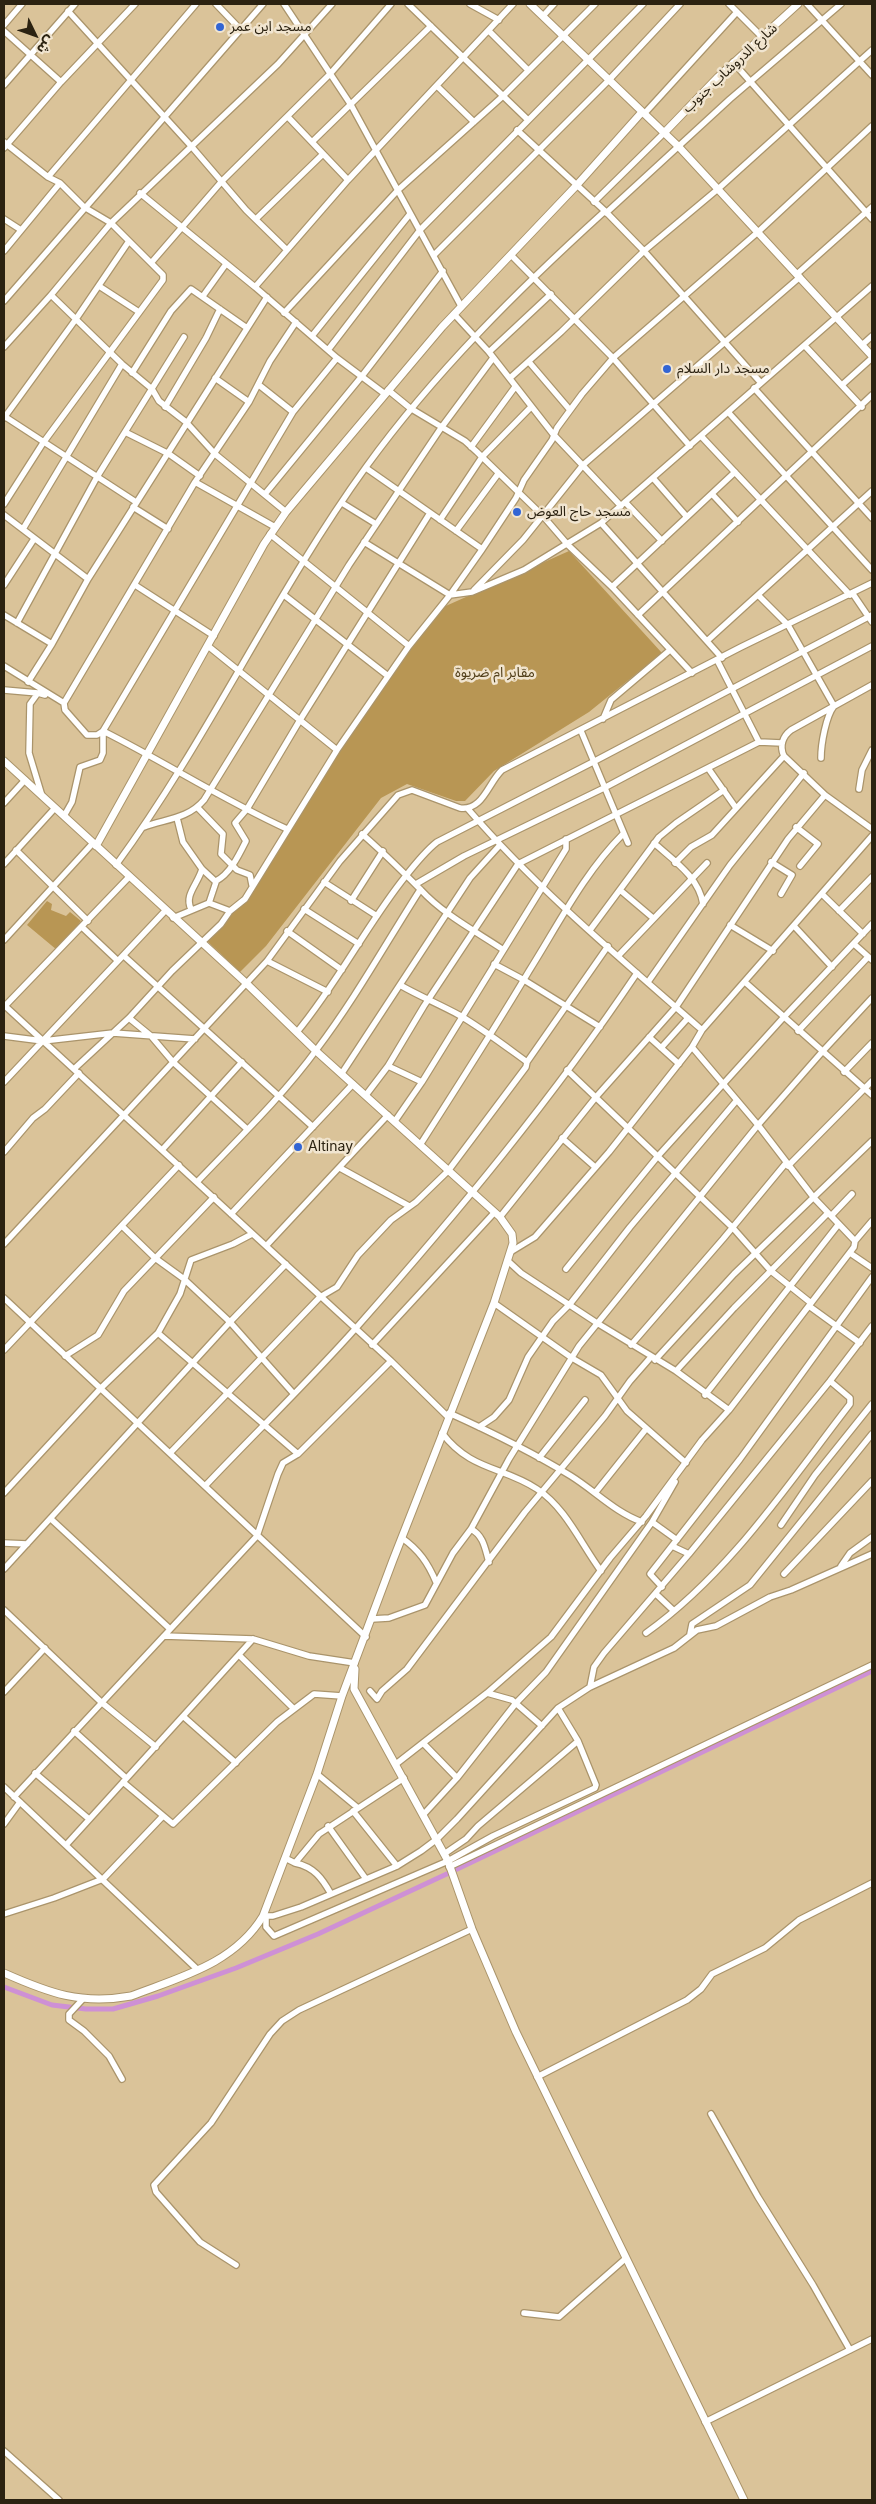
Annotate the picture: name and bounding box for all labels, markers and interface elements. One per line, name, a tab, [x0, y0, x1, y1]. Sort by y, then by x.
north arrow	[10, 10, 60, 60]
place label: مسجد ابن عمر	[230, 19, 311, 35]
street label: شارع الدروشاب جنوب	[679, 20, 781, 116]
marker: مسجد ابن عمر	[214, 21, 226, 33]
text: ش	[34, 33, 59, 58]
place label: مسجد دار السلام	[677, 361, 770, 377]
marker: مسجد دار السلام	[661, 363, 673, 375]
place label: مسجد حاج العوض	[527, 504, 631, 520]
marker: مسجد حاج العوض	[511, 506, 523, 518]
park label: مقابر ام ضريوة	[455, 665, 535, 681]
place label: Altinay	[308, 1139, 353, 1155]
marker: Altinay	[292, 1141, 304, 1153]

